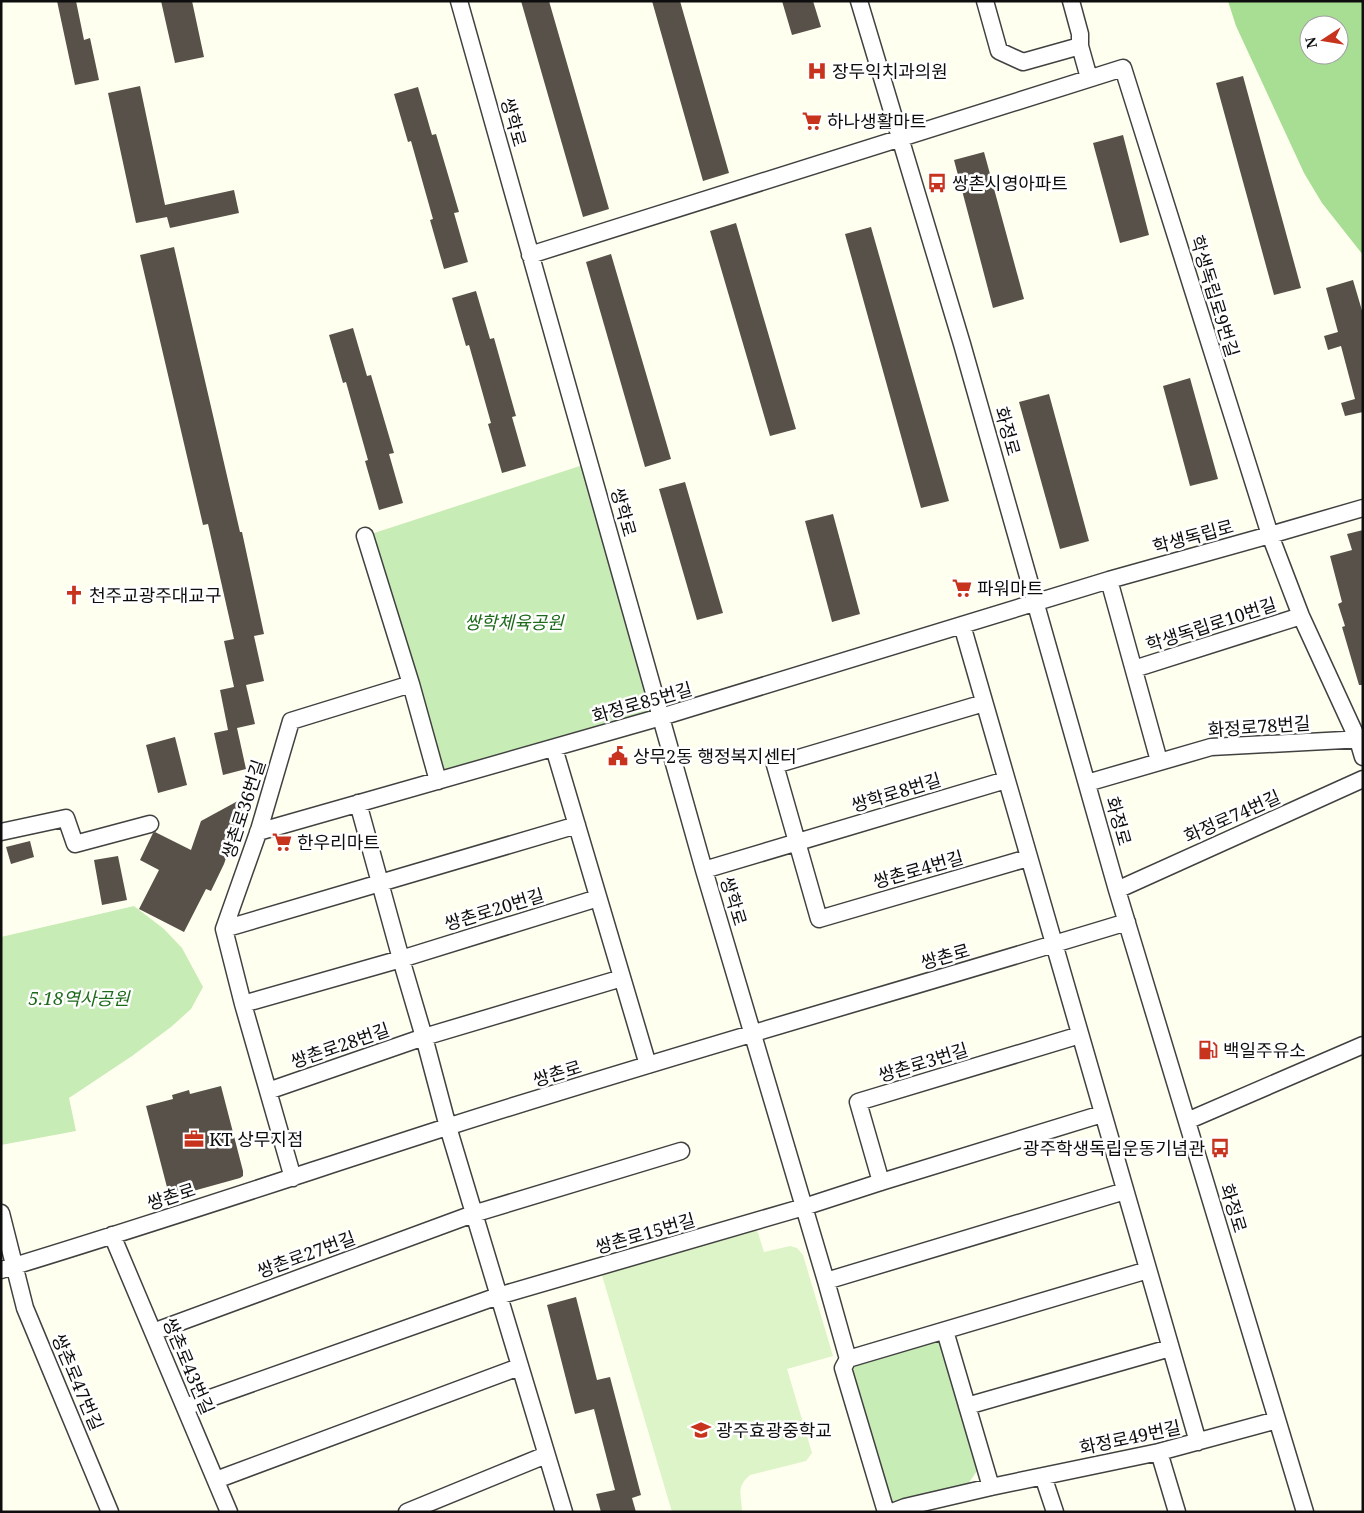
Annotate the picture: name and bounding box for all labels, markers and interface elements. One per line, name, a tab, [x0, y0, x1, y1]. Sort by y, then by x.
north arrow	[1299, 15, 1349, 65]
text: N	[1300, 35, 1321, 50]
place label: 장두익치과의원	[832, 59, 948, 83]
hospital icon: 장두익치과의원	[806, 60, 828, 82]
street label: 쌍학로	[496, 95, 532, 149]
place label: 하나생활마트	[827, 109, 926, 133]
supermarket icon: 하나생활마트	[801, 110, 823, 132]
place label: 쌍촌시영아파트	[952, 171, 1068, 195]
bus stop icon: 쌍촌시영아파트	[926, 172, 948, 194]
street label: 학생독립로9번길	[1185, 232, 1245, 360]
street label: 화정로	[990, 404, 1026, 458]
street label: 쌍학로	[606, 485, 642, 539]
street label: 학생독립로	[1150, 514, 1236, 558]
place label: 파워마트	[977, 576, 1043, 600]
supermarket icon: 파워마트	[951, 577, 973, 599]
place label: 천주교광주대교구	[89, 583, 221, 607]
church icon: 천주교광주대교구	[63, 584, 85, 606]
street label: 학생독립로10번길	[1143, 592, 1279, 656]
park label: 쌍학체육공원	[464, 610, 565, 634]
street label: 화정로85번길	[589, 676, 695, 728]
street label: 화정로78번길	[1207, 710, 1311, 742]
place label: 상무2동 행정복지센터	[633, 744, 797, 768]
public building icon: 상무2동 행정복지센터	[607, 745, 629, 767]
street label: 쌍촌로36번길	[216, 756, 270, 862]
street label: 쌍학로8번길	[848, 767, 944, 817]
street label: 화정로74번길	[1180, 784, 1284, 848]
street label: 화정로	[1101, 794, 1137, 848]
place label: 한우리마트	[297, 830, 380, 854]
supermarket icon: 한우리마트	[271, 831, 293, 853]
street label: 쌍촌로4번길	[870, 845, 966, 893]
street label: 쌍학로	[715, 874, 753, 928]
street label: 쌍촌로20번길	[441, 882, 547, 936]
street label: 쌍촌로	[918, 938, 972, 974]
park label: 5.18역사공원	[29, 986, 131, 1010]
street label: 쌍촌로28번길	[287, 1017, 393, 1073]
street label: 쌍촌로3번길	[875, 1037, 971, 1087]
place label: 백일주유소	[1223, 1038, 1306, 1062]
fuel station icon: 백일주유소	[1197, 1039, 1219, 1061]
street label: 쌍촌로	[530, 1054, 584, 1092]
place label: KT 상무지점	[209, 1127, 304, 1151]
office icon: KT 상무지점	[183, 1128, 205, 1150]
place label: 광주학생독립운동기념관	[1023, 1136, 1205, 1160]
bus stop icon: 광주학생독립운동기념관	[1209, 1137, 1231, 1159]
street label: 쌍촌로	[144, 1177, 198, 1215]
street label: 화정로	[1215, 1181, 1253, 1235]
street label: 쌍촌로15번길	[592, 1207, 698, 1259]
street label: 쌍촌로27번길	[254, 1225, 358, 1283]
street label: 쌍촌로43번길	[158, 1314, 220, 1418]
street label: 쌍촌로47번길	[47, 1330, 109, 1434]
street label: 화정로49번길	[1077, 1415, 1183, 1459]
place label: 광주효광중학교	[716, 1418, 832, 1442]
school or university icon: 광주효광중학교	[690, 1419, 712, 1441]

